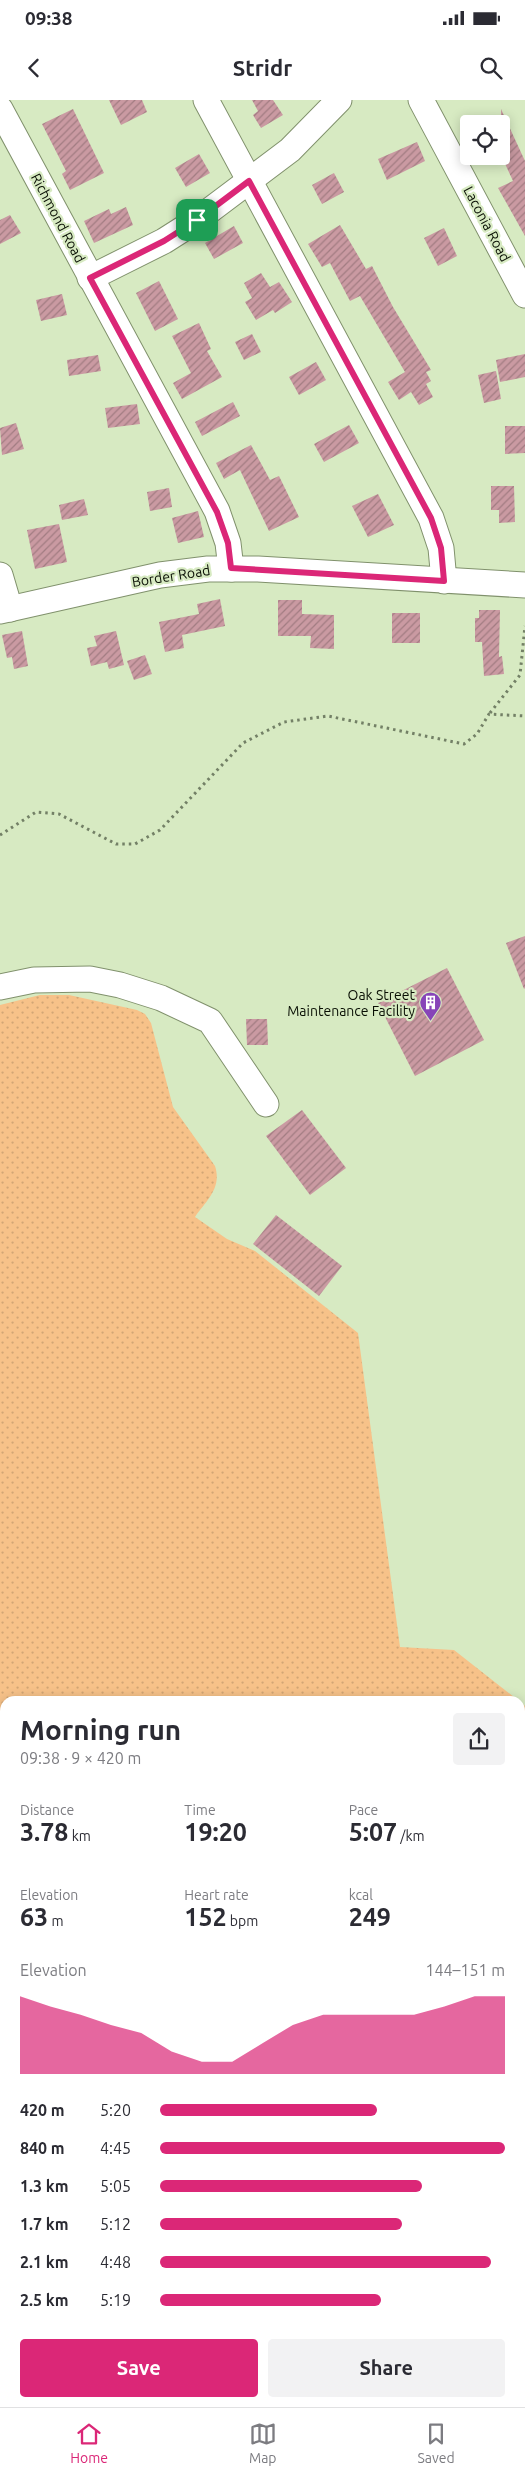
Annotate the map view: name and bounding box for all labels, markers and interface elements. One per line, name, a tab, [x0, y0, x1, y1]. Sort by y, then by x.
text: 09:38	[25, 7, 73, 29]
icon: back	[20, 54, 48, 82]
icon: search	[477, 54, 505, 82]
text: Stridr	[233, 55, 292, 80]
map controls	[460, 115, 510, 165]
button: locate	[460, 115, 510, 165]
street label: Richmond Road	[28, 171, 88, 265]
street label: Laconia Road	[460, 184, 514, 264]
pin	[176, 199, 218, 241]
icon: arrive	[183, 206, 211, 234]
street label: Border Road	[131, 562, 211, 590]
place label: Oak Street Maintenance Facility	[287, 987, 415, 1019]
building icon: Oak Street Maintenance Facility	[419, 991, 443, 1022]
button: share	[453, 1713, 505, 1765]
text: Morning run	[20, 1714, 181, 1745]
text: 09:38 · 9 × 420 m	[20, 1749, 141, 1767]
text: Distance	[20, 1802, 74, 1818]
text: Time	[184, 1802, 216, 1818]
text: Pace	[349, 1802, 378, 1818]
text: 3.78	[20, 1818, 68, 1846]
text: 19:20	[184, 1818, 247, 1846]
text: 5:07	[349, 1818, 397, 1846]
text: km	[68, 1828, 91, 1844]
text: /km	[397, 1828, 425, 1844]
text: Elevation	[20, 1887, 78, 1903]
text: Heart rate	[184, 1887, 249, 1903]
text: kcal	[349, 1887, 373, 1903]
text: 63	[20, 1903, 48, 1931]
text: 152	[184, 1903, 227, 1931]
text: 249	[349, 1903, 391, 1931]
text: m	[48, 1913, 64, 1929]
text: bpm	[227, 1913, 258, 1929]
text: Elevation	[20, 1961, 87, 1979]
text: 144–151 m	[425, 1961, 505, 1979]
text: 420 m	[20, 2101, 65, 2119]
text: 5:20	[100, 2101, 131, 2119]
text: 840 m	[20, 2139, 65, 2157]
text: 4:45	[100, 2139, 131, 2157]
text: 1.3 km	[20, 2177, 69, 2195]
text: 5:05	[100, 2177, 131, 2195]
text: 1.7 km	[20, 2215, 69, 2233]
text: 5:12	[100, 2215, 131, 2233]
text: 2.1 km	[20, 2253, 69, 2271]
text: 4:48	[100, 2253, 131, 2271]
text: 2.5 km	[20, 2291, 69, 2309]
text: 5:19	[100, 2291, 131, 2309]
button: Save	[20, 2339, 258, 2397]
button: Share	[268, 2339, 505, 2397]
tab: Home	[70, 2420, 108, 2466]
tab: Map	[249, 2420, 277, 2466]
tab: Saved	[417, 2420, 455, 2466]

